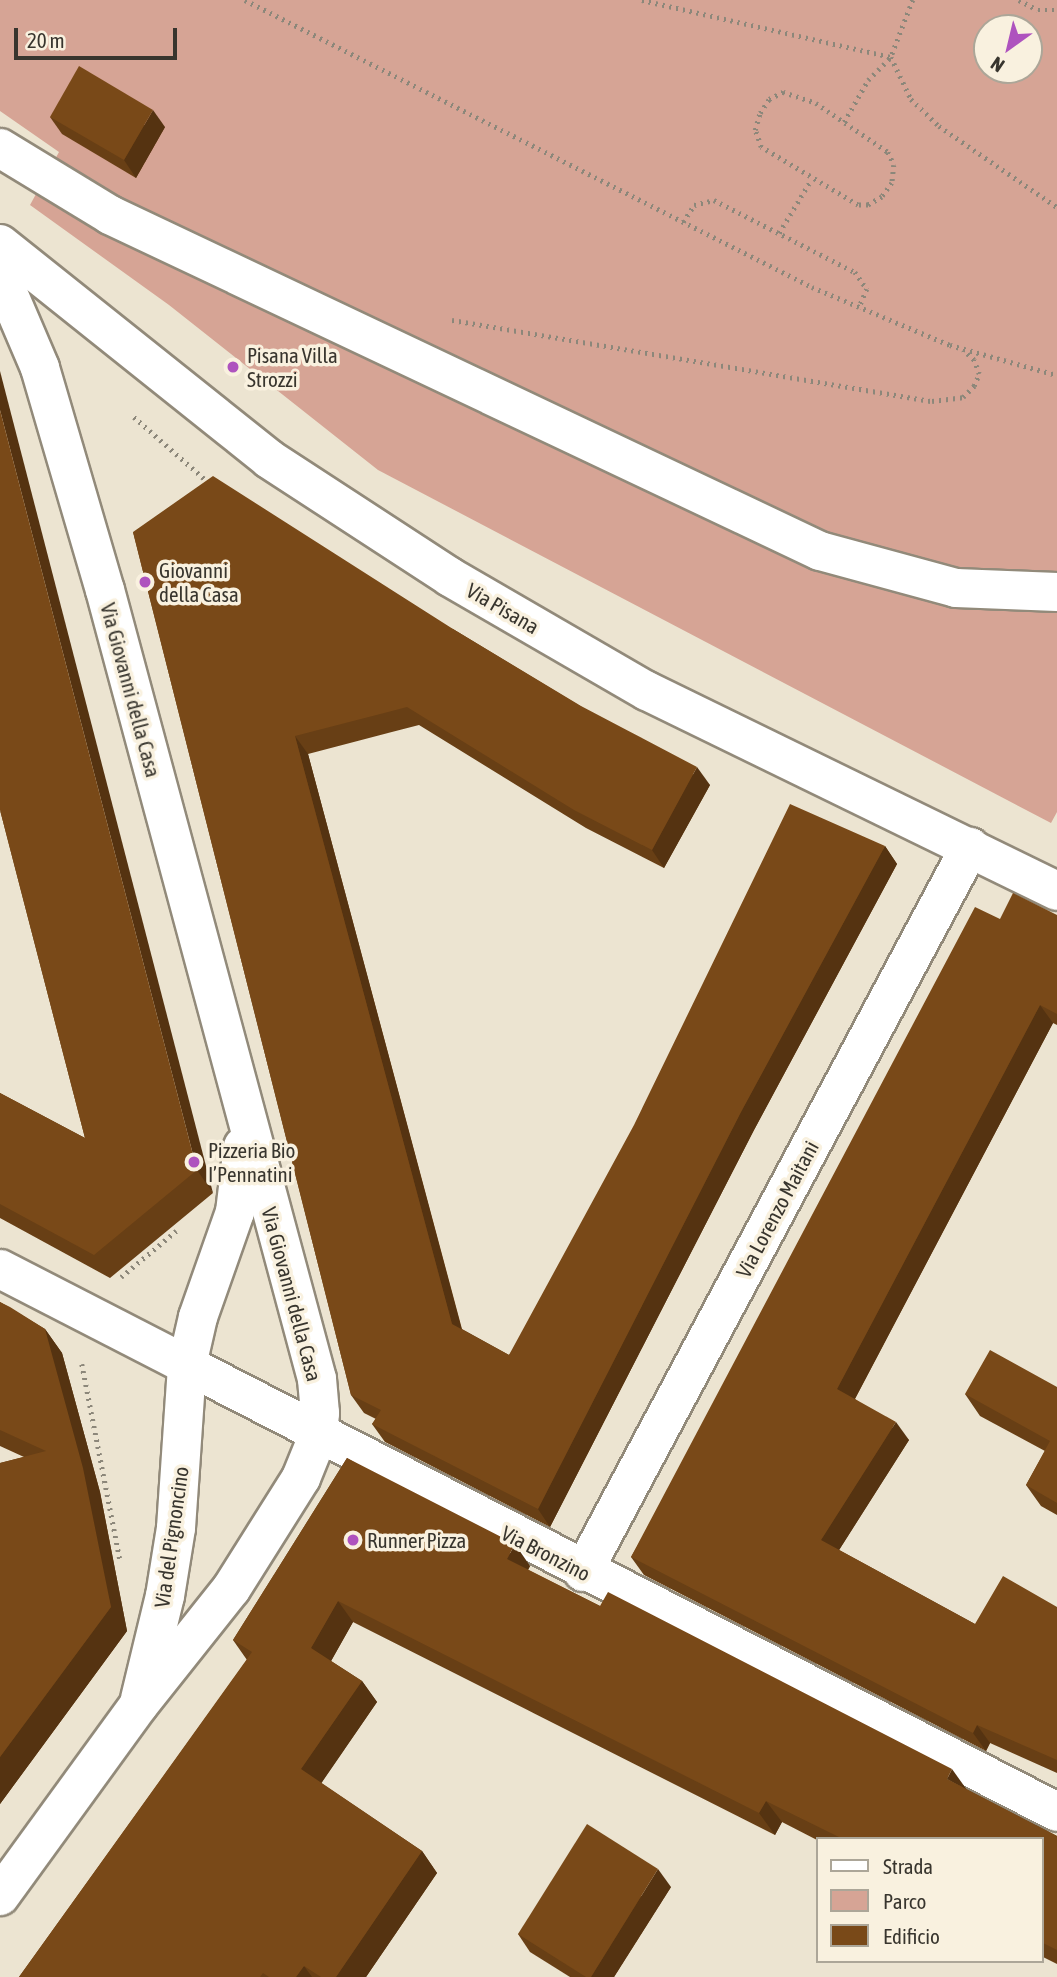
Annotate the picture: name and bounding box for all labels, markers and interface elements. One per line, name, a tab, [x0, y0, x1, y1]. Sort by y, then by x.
scale bar	[18, 14, 180, 58]
north arrow	[973, 14, 1043, 84]
text: 20 m	[27, 28, 65, 52]
text: N	[987, 52, 1008, 77]
place label: Pisana Villa Strozzi	[247, 342, 338, 392]
marker: Pisana Villa Strozzi	[225, 359, 241, 375]
place label: Giovanni della Casa	[159, 557, 239, 607]
marker: Giovanni della Casa	[137, 574, 153, 590]
street label: Via Pisana	[462, 577, 544, 639]
street label: Via Giovanni della Casa	[96, 600, 166, 780]
street label: Via Lorenzo Maitani	[730, 1136, 824, 1282]
place label: Pizzeria Bio I’Pennatini	[208, 1137, 295, 1187]
marker: Pizzeria Bio I’Pennatini	[186, 1154, 202, 1170]
street label: Via Giovanni della Casa	[257, 1204, 327, 1384]
street label: Via del Pignoncino	[149, 1465, 193, 1609]
street label: Via Bronzino	[497, 1520, 595, 1586]
place label: Runner Pizza	[367, 1527, 466, 1553]
marker: Runner Pizza	[345, 1532, 361, 1548]
legend	[816, 1837, 1043, 1963]
text: Strada	[883, 1854, 933, 1878]
text: Parco	[883, 1889, 926, 1913]
text: Edificio	[883, 1924, 940, 1948]

